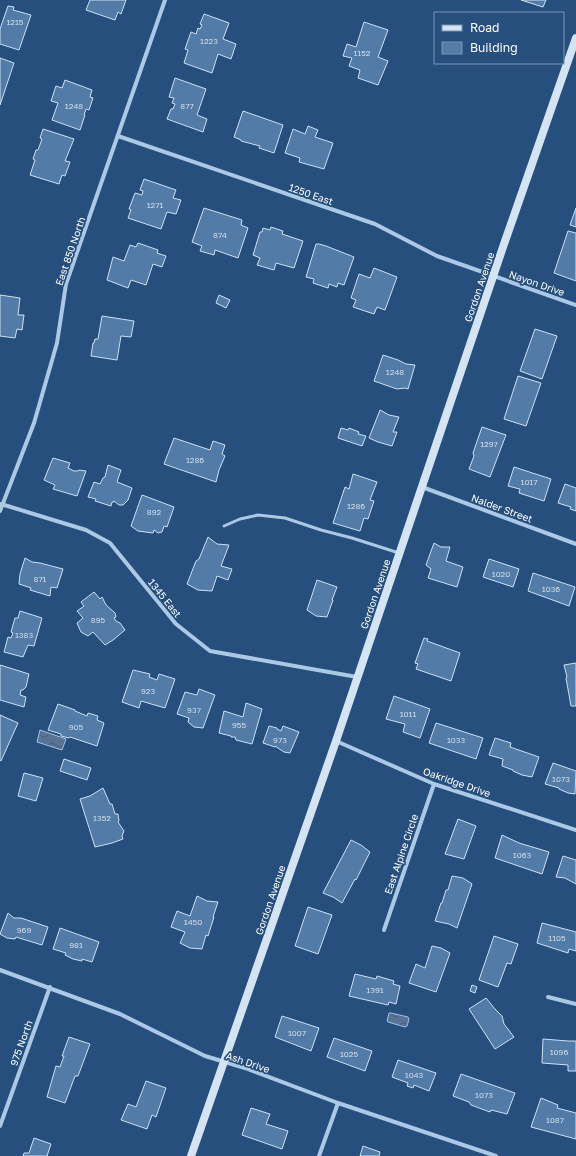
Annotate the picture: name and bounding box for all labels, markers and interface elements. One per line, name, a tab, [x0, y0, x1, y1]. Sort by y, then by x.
legend	[434, 12, 564, 64]
house number: 1215	[6, 17, 24, 27]
text: Road	[470, 20, 499, 35]
house number: 1223	[200, 36, 218, 46]
text: Building	[470, 40, 518, 55]
house number: 1152	[353, 48, 371, 58]
house number: 1248	[65, 101, 83, 111]
house number: 877	[180, 101, 194, 111]
street label: 1250 East	[287, 181, 335, 207]
house number: 1271	[147, 200, 163, 210]
street label: East 850 North	[53, 215, 87, 287]
house number: 874	[213, 230, 227, 240]
street label: Gordon Avenue	[461, 250, 497, 323]
street label: Nayon Drive	[508, 268, 567, 298]
house number: 1248	[386, 367, 404, 377]
house number: 1297	[480, 439, 498, 449]
house number: 1286	[186, 455, 204, 465]
house number: 1017	[521, 477, 537, 487]
street label: Nalder Street	[470, 491, 534, 525]
house number: 1286	[347, 501, 365, 511]
house number: 892	[147, 507, 162, 517]
street label: Gordon Avenue	[357, 557, 393, 630]
house number: 1020	[492, 569, 510, 579]
house number: 871	[34, 574, 47, 584]
street label: 1345 East	[146, 576, 184, 620]
house number: 1036	[542, 584, 560, 594]
house number: 895	[91, 615, 106, 625]
house number: 1383	[15, 630, 33, 640]
house number: 923	[141, 686, 155, 696]
house number: 937	[187, 705, 201, 715]
house number: 1011	[400, 709, 416, 719]
house number: 955	[232, 720, 246, 730]
house number: 905	[69, 722, 84, 732]
house number: 973	[273, 735, 287, 745]
house number: 1033	[447, 735, 465, 745]
street label: Oakridge Drive	[422, 765, 493, 799]
house number: 1073	[552, 774, 570, 784]
street label: East Alpine Circle	[382, 812, 420, 896]
house number: 1352	[93, 813, 111, 823]
house number: 1063	[513, 850, 531, 860]
street label: Gordon Avenue	[252, 863, 288, 936]
house number: 1450	[184, 917, 202, 927]
house number: 969	[17, 925, 31, 935]
house number: 1105	[548, 933, 566, 943]
house number: 981	[69, 940, 83, 950]
house number: 1391	[366, 985, 384, 995]
street label: 975 North	[7, 1019, 35, 1067]
house number: 1007	[288, 1028, 306, 1038]
house number: 1096	[550, 1047, 568, 1057]
street label: Ash Drive	[225, 1049, 272, 1075]
house number: 1025	[340, 1049, 358, 1059]
house number: 1043	[405, 1070, 424, 1080]
house number: 1073	[475, 1090, 493, 1100]
house number: 1087	[546, 1115, 564, 1125]

